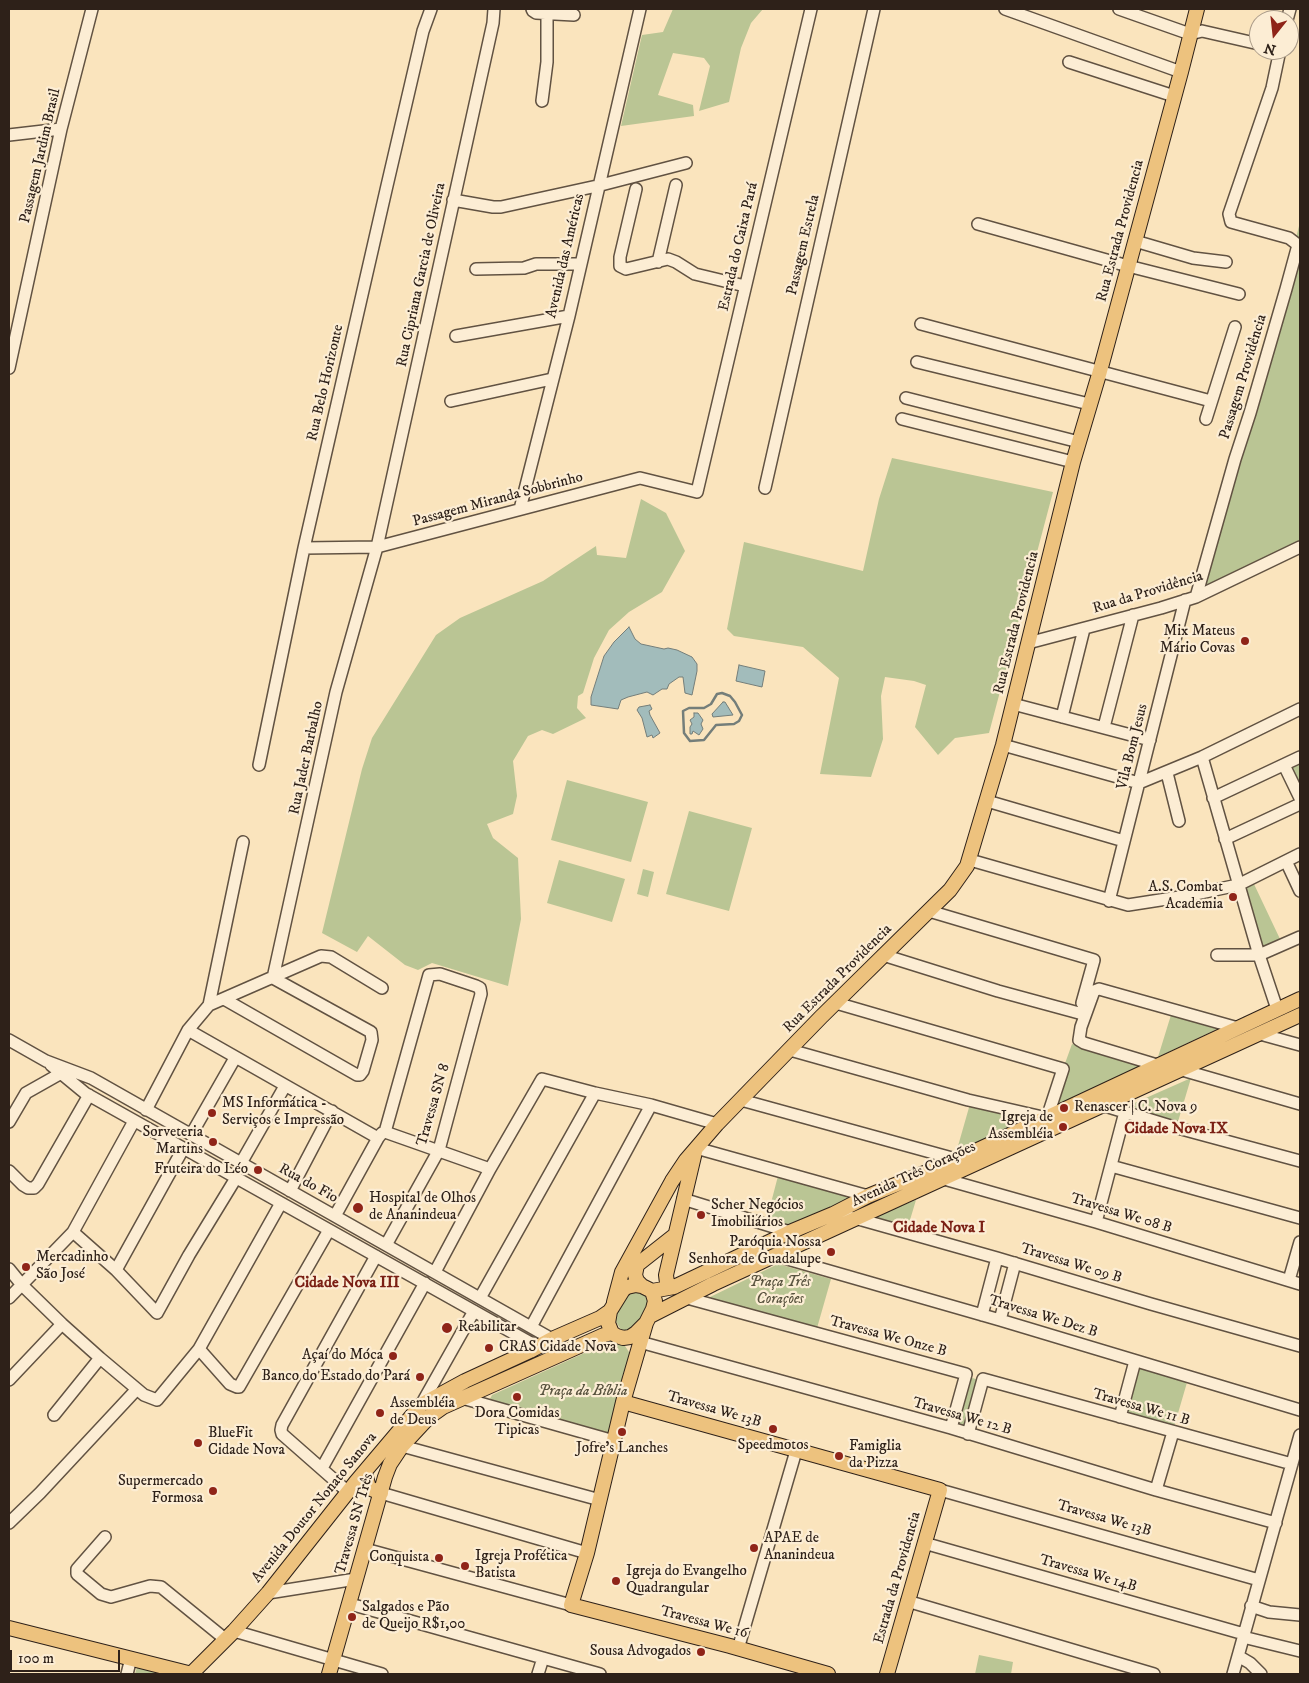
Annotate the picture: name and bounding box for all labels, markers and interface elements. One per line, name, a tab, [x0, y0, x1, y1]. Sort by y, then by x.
north arrow	[1249, 10, 1299, 60]
text: N	[1262, 38, 1278, 59]
street label: Passagem Jardim Brasil	[17, 87, 65, 225]
street label: Rua Estrada Providencia	[1093, 158, 1149, 304]
street label: Rua Cipriana Garcia de Oliveira	[394, 181, 450, 369]
street label: Estrada do Caixa Pará	[715, 181, 763, 313]
street label: Avenida das Américas	[543, 192, 589, 320]
street label: Passagem Estrela	[784, 193, 824, 297]
street label: Passagem Providência	[1216, 312, 1272, 442]
street label: Rua Belo Horizonte	[304, 323, 348, 443]
street label: Passagem Miranda Sobbrinho	[411, 469, 585, 531]
street label: Rua Estrada Providencia	[991, 550, 1043, 696]
street label: Rua da Providência	[1091, 568, 1205, 618]
place label: Mix Mateus Mário Covas	[1160, 623, 1235, 658]
marker: Mix Mateus Mário Covas	[1239, 635, 1251, 647]
street label: Rua Jader Barbalho	[286, 699, 328, 817]
street label: Vila Bom Jesus	[1114, 702, 1152, 792]
place label: A.S. Combat Academia	[1148, 879, 1223, 914]
marker: A.S. Combat Academia	[1227, 891, 1239, 903]
street label: Rua Estrada Providencia	[780, 921, 896, 1037]
street label: Travessa SN 8	[414, 1062, 454, 1148]
place label: MS Informática - Serviços e Impressão	[222, 1095, 344, 1130]
place label: Renascer | C. Nova 9	[1074, 1099, 1197, 1117]
marker: Renascer | C. Nova 9	[1058, 1102, 1070, 1114]
marker: MS Informática - Serviços e Impressão	[206, 1107, 218, 1119]
place label: Igreja de Assembléia	[988, 1109, 1053, 1144]
district label: Cidade Nova IX	[1124, 1120, 1228, 1140]
marker: Igreja de Assembléia	[1057, 1121, 1069, 1133]
place label: Sorveteria Martins	[142, 1124, 203, 1159]
marker: Sorveteria Martins	[207, 1136, 219, 1148]
street label: Avenida Três Corações	[849, 1138, 979, 1212]
street label: Rua do Fio	[275, 1160, 341, 1208]
place label: Fruteira do Léo	[154, 1161, 248, 1179]
marker: Fruteira do Léo	[252, 1164, 264, 1176]
place label: Hospital de Olhos de Ananindeua	[369, 1190, 476, 1225]
street label: Travessa We 08 B	[1068, 1190, 1174, 1238]
place label: Scher Negócios Imobiliários	[711, 1197, 804, 1232]
marker: Hospital de Olhos de Ananindeua	[351, 1201, 365, 1215]
marker: Scher Negócios Imobiliários	[695, 1209, 707, 1221]
district label: Cidade Nova I	[893, 1219, 985, 1239]
place label: Paróquia Nossa Senhora de Guadalupe	[689, 1234, 821, 1269]
street label: Travessa We 09 B	[1018, 1240, 1124, 1288]
marker: Paróquia Nossa Senhora de Guadalupe	[825, 1246, 837, 1258]
place label: Mercadinho São José	[36, 1249, 108, 1284]
marker: Mercadinho São José	[20, 1261, 32, 1273]
district label: Cidade Nova III	[294, 1274, 400, 1294]
park label: Praça Três Corações	[749, 1274, 811, 1309]
street label: Travessa We Dez B	[986, 1292, 1100, 1342]
street label: Travessa We Onze B	[828, 1313, 948, 1361]
place label: Reabilitar	[458, 1319, 516, 1337]
marker: Reabilitar	[440, 1321, 454, 1335]
place label: CRAS Cidade Nova	[499, 1339, 616, 1357]
marker: CRAS Cidade Nova	[483, 1342, 495, 1354]
place label: Açaí do Móca	[302, 1347, 383, 1365]
marker: Açaí do Móca	[387, 1350, 399, 1362]
place label: Banco do Estado do Pará	[262, 1368, 410, 1386]
marker: Banco do Estado do Pará	[414, 1371, 426, 1383]
park label: Praça da Bíblia	[539, 1383, 627, 1401]
street label: Travessa We 11 B	[1090, 1386, 1192, 1430]
street label: Travessa We 13B	[665, 1388, 763, 1432]
marker: Dora Comidas Tipicas	[511, 1391, 523, 1403]
street label: Travessa We 12 B	[910, 1394, 1014, 1440]
place label: Assembléia de Deus	[390, 1395, 455, 1430]
place label: Dora Comidas Tipicas	[475, 1405, 559, 1440]
marker: Assembléia de Deus	[374, 1407, 386, 1419]
marker: Speedmotos	[767, 1423, 779, 1435]
place label: BlueFit Cidade Nova	[208, 1425, 285, 1460]
marker: Jofre's Lanches	[616, 1426, 628, 1438]
street label: Avenida Doutor Nonato Sanova	[249, 1429, 381, 1587]
marker: BlueFit Cidade Nova	[192, 1437, 204, 1449]
place label: Speedmotos	[738, 1437, 808, 1455]
place label: Famiglia da Pizza	[849, 1438, 901, 1473]
place label: Jofre's Lanches	[576, 1440, 668, 1458]
marker: Famiglia da Pizza	[833, 1450, 845, 1462]
street label: Travessa SN Três	[332, 1471, 378, 1577]
place label: Supermercado Formosa	[118, 1473, 203, 1508]
marker: Supermercado Formosa	[207, 1485, 219, 1497]
street label: Travessa We 13B	[1055, 1497, 1153, 1541]
street label: Estrada da Providencia	[870, 1510, 926, 1646]
place label: APAE de Ananindeua	[764, 1530, 835, 1565]
marker: APAE de Ananindeua	[748, 1542, 760, 1554]
place label: Igreja Profética Batista	[475, 1548, 567, 1583]
place label: Conquista	[369, 1549, 429, 1567]
marker: Conquista	[433, 1552, 445, 1564]
street label: Travessa We 14B	[1037, 1552, 1139, 1596]
marker: Igreja Profética Batista	[459, 1560, 471, 1572]
place label: Igreja do Evangelho Quadrangular	[626, 1563, 747, 1598]
marker: Igreja do Evangelho Quadrangular	[610, 1575, 622, 1587]
place label: Salgados e Pão de Queijo R$1,00	[362, 1599, 465, 1634]
street label: Travessa We 16	[658, 1603, 750, 1643]
marker: Salgados e Pão de Queijo R$1,00	[346, 1611, 358, 1623]
scale bar	[12, 1640, 122, 1672]
place label: Sousa Advogados	[590, 1643, 691, 1661]
marker: Sousa Advogados	[695, 1646, 707, 1658]
text: 100 m	[18, 1649, 54, 1668]

